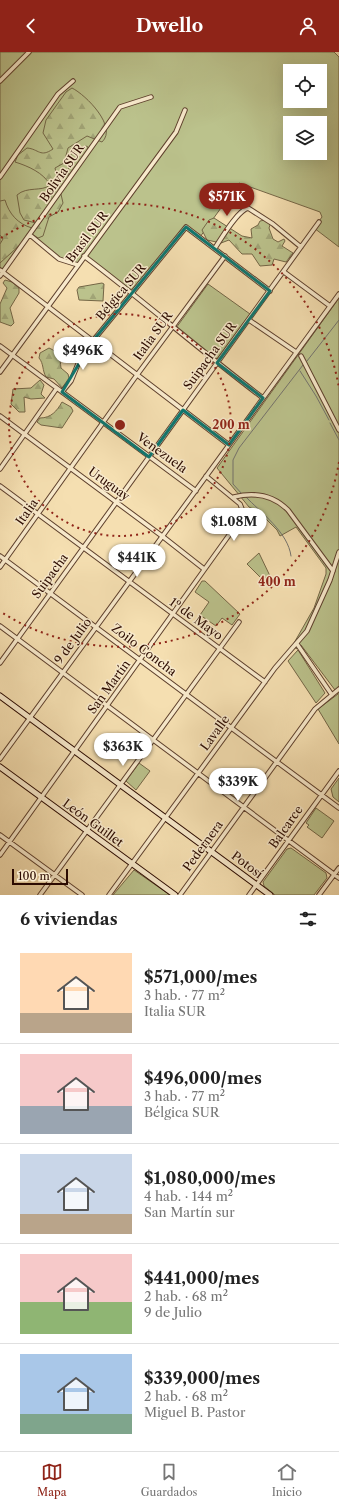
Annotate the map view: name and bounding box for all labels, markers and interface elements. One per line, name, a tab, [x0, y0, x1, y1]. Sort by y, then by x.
icon: back	[20, 15, 42, 37]
text: Dwello	[136, 15, 203, 37]
icon: person	[297, 15, 319, 37]
map controls	[283, 64, 327, 160]
button: locate	[283, 64, 327, 108]
button: layers	[283, 116, 327, 160]
street label: Bolivia SUR	[36, 140, 88, 205]
pin: $571K	[199, 183, 255, 217]
text: $571K	[208, 188, 246, 204]
street label: Brasil SUR	[62, 207, 112, 265]
street label: Bélgica SUR	[93, 259, 150, 323]
street label: Italia SUR	[130, 307, 176, 363]
street label: Suipacha SUR	[180, 318, 240, 393]
pin: $496K	[55, 337, 111, 371]
text: $496K	[63, 342, 103, 358]
text: 200 m	[212, 417, 250, 432]
centre of rings	[113, 418, 127, 432]
street label: Venezuela	[133, 429, 191, 476]
street label: Uruguay	[86, 463, 133, 504]
street label: Italia	[12, 495, 41, 528]
pin: $1.08M	[201, 508, 267, 542]
text: $1.08M	[211, 513, 257, 529]
pin: $441K	[109, 544, 165, 578]
text: $441K	[118, 549, 156, 565]
street label: Suipacha	[28, 550, 71, 601]
text: 400 m	[258, 574, 296, 589]
street label: 1º de Mayo	[167, 594, 226, 643]
street label: 9 de Julio	[51, 615, 94, 667]
street label: Zoilo Concha	[109, 620, 180, 679]
street label: San Martín	[84, 656, 133, 717]
street label: Lavalle	[197, 712, 233, 753]
pin: $363K	[95, 733, 151, 767]
text: $363K	[103, 738, 143, 754]
pin: $339K	[210, 768, 266, 802]
text: $339K	[218, 773, 258, 789]
street label: León Guillet	[60, 796, 127, 850]
street label: Balcarce	[265, 802, 306, 851]
street label: Pedernera	[179, 817, 226, 874]
street label: Potosí	[229, 848, 266, 881]
scale bar	[12, 867, 68, 886]
text: 100 m	[18, 869, 50, 883]
icon: filters	[297, 908, 319, 930]
text: 6 viviendas	[20, 909, 118, 929]
text: $571,000/mes	[144, 967, 257, 987]
icon: home	[52, 969, 100, 1017]
text: 3 hab. · 77 m²	[144, 987, 225, 1003]
text: Italia SUR	[144, 1003, 205, 1019]
text: $496,000/mes	[144, 1068, 262, 1088]
icon: home	[52, 1070, 100, 1118]
text: 3 hab. · 77 m²	[144, 1088, 225, 1104]
text: Bélgica SUR	[144, 1104, 219, 1120]
text: $1,080,000/mes	[144, 1168, 276, 1188]
icon: home	[52, 1170, 100, 1218]
text: 4 hab. · 144 m²	[144, 1188, 233, 1204]
text: San Martín sur	[144, 1204, 235, 1220]
text: $441,000/mes	[144, 1268, 259, 1288]
icon: home	[52, 1270, 100, 1318]
text: 2 hab. · 68 m²	[144, 1288, 228, 1304]
text: 9 de Julio	[144, 1304, 202, 1320]
text: $339,000/mes	[144, 1368, 260, 1388]
icon: home	[52, 1370, 100, 1418]
text: 2 hab. · 68 m²	[144, 1388, 228, 1404]
text: Miguel B. Pastor	[144, 1404, 245, 1420]
tab: Mapa	[37, 1461, 67, 1499]
tab: Guardados	[141, 1461, 197, 1499]
tab: Inicio	[272, 1461, 302, 1499]

